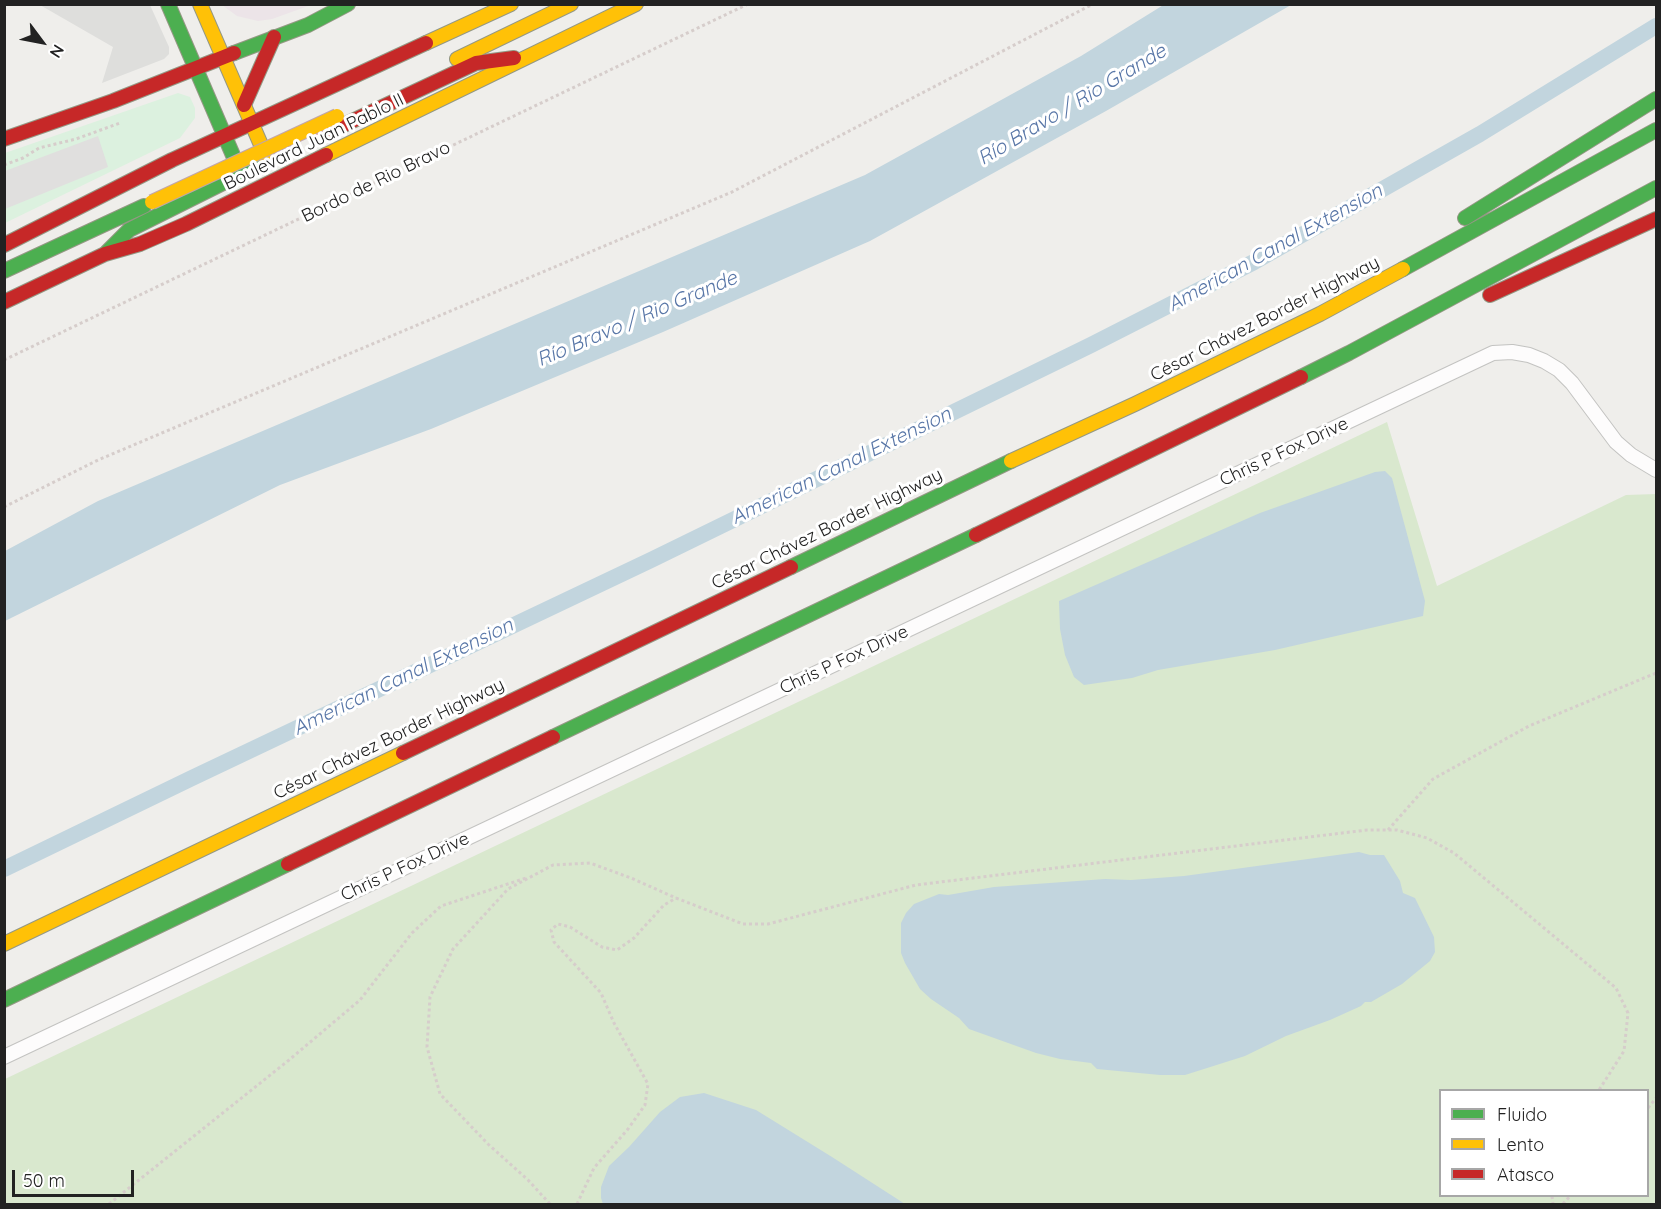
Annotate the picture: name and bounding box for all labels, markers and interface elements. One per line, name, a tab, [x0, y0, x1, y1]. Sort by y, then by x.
north arrow	[12, 12, 72, 72]
water label: Río Bravo / Rio Grande	[974, 39, 1170, 171]
text: N	[46, 41, 69, 62]
street label: Boulevard Juan Pablo II	[220, 89, 408, 195]
street label: Bordo de Rio Bravo	[298, 137, 454, 227]
water label: American Canal Extension	[1163, 179, 1387, 317]
street label: César Chávez Border Highway	[1147, 252, 1383, 386]
water label: Río Bravo / Rio Grande	[533, 266, 741, 372]
water label: American Canal Extension	[727, 402, 955, 530]
street label: Chris P Fox Drive	[1216, 413, 1352, 491]
street label: César Chávez Border Highway	[708, 464, 946, 594]
water label: American Canal Extension	[289, 613, 517, 741]
street label: Chris P Fox Drive	[776, 621, 912, 699]
street label: César Chávez Border Highway	[270, 674, 508, 804]
street label: Chris P Fox Drive	[337, 828, 473, 906]
legend	[1439, 1089, 1649, 1197]
text: Fluido	[1497, 1103, 1547, 1126]
text: Lento	[1497, 1133, 1544, 1156]
scale bar	[15, 1158, 136, 1196]
text: Atasco	[1497, 1163, 1554, 1186]
text: 50 m	[23, 1169, 65, 1192]

